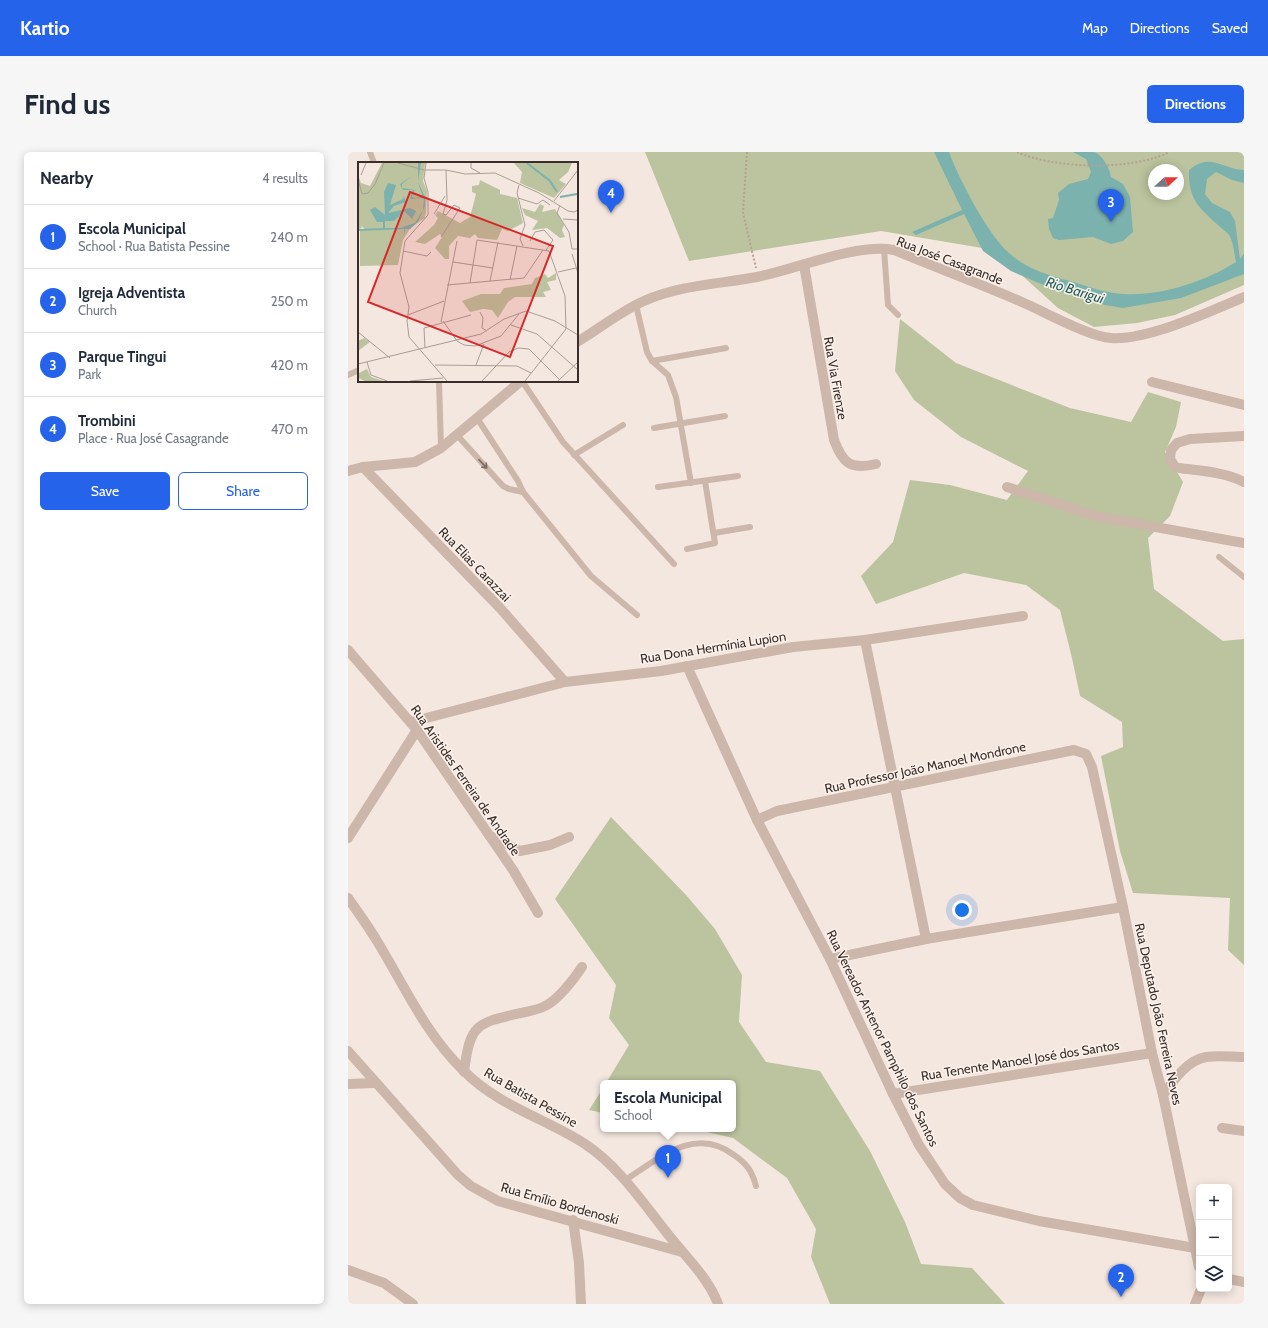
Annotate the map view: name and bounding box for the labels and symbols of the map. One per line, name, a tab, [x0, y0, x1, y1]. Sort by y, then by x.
inset map	[358, 162, 578, 382]
north arrow	[1148, 164, 1184, 200]
pin: 4	[598, 180, 624, 213]
pin: 3	[1098, 189, 1124, 222]
street label: Rua José Casagrande	[895, 232, 1006, 288]
water label: Rio Barigui	[1044, 273, 1107, 308]
street label: Rua Via Firenze	[821, 335, 851, 421]
one-way arrow	[478, 459, 488, 469]
street label: Rua Elias Carazzai	[436, 524, 514, 604]
street label: Rua Dona Hermínia Lupion	[639, 628, 787, 666]
street label: Rua Aristides Ferreira de Andrade	[408, 702, 524, 859]
street label: Rua Professor João Manoel Mondrone	[823, 738, 1027, 796]
your location	[952, 900, 972, 920]
street label: Rua Deputado João Ferreira Neves	[1132, 922, 1186, 1107]
street label: Rua Vereador Antenor Pamphilo dos Santos	[823, 927, 943, 1149]
street label: Rua Tenente Manoel José dos Santos	[920, 1036, 1121, 1084]
street label: Rua Batista Pessine	[482, 1064, 581, 1130]
pin: 1	[655, 1145, 681, 1178]
street label: Rua Emílio Bordenoski	[499, 1179, 621, 1227]
pin: 2	[1108, 1264, 1134, 1297]

